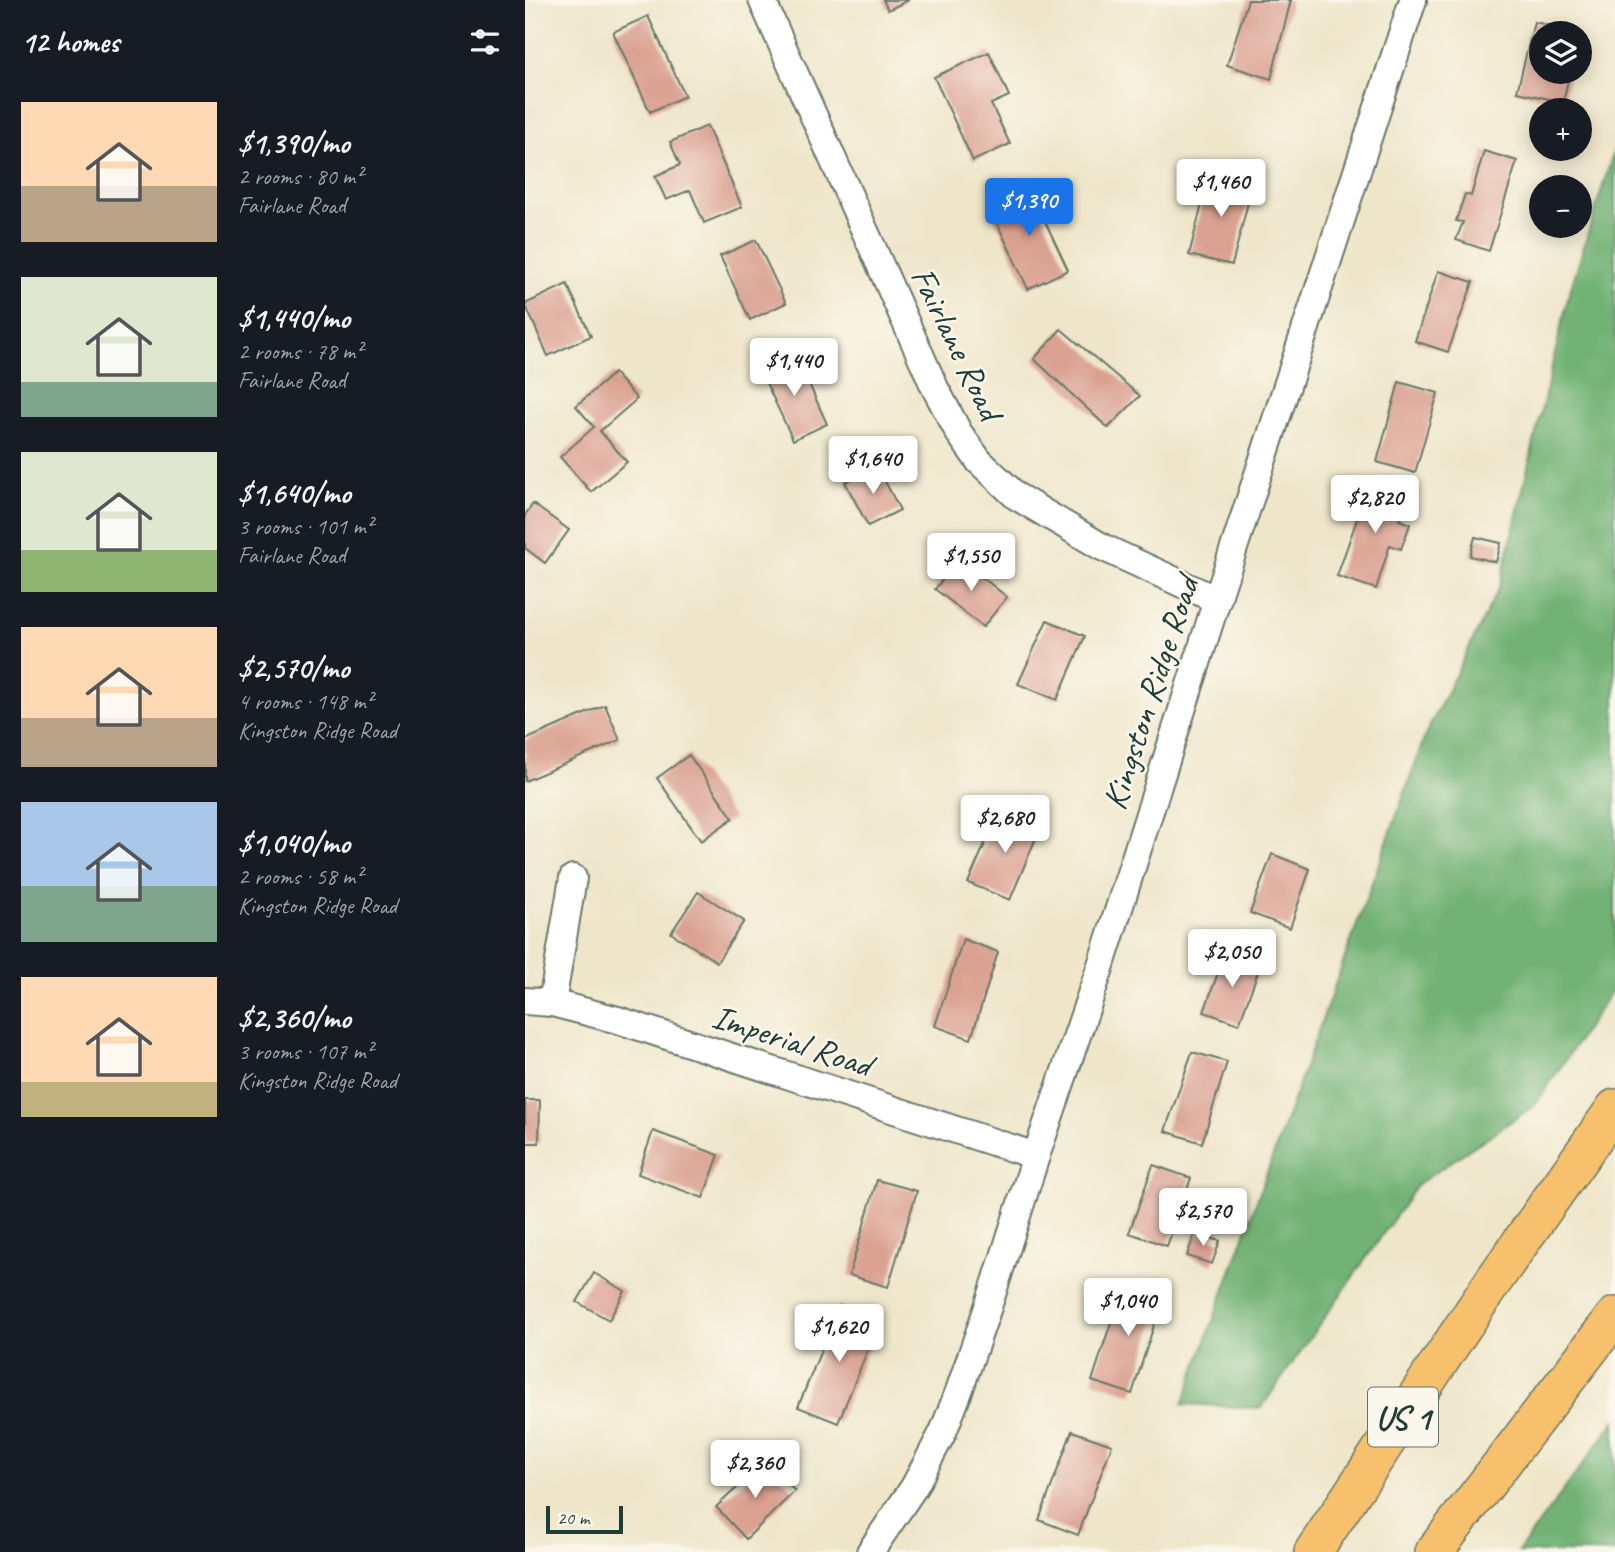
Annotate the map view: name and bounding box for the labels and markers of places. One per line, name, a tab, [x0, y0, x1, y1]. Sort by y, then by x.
pin: $1,460	[1164, 160, 1278, 219]
pin: $1,390	[972, 178, 1086, 238]
pin: $1,440	[737, 338, 851, 398]
pin: $1,640	[816, 436, 930, 496]
pin: $2,820	[1318, 476, 1432, 535]
pin: $1,550	[914, 534, 1028, 593]
pin: $2,680	[948, 796, 1062, 855]
pin: $2,050	[1175, 930, 1289, 989]
pin: $2,570	[1146, 1188, 1260, 1248]
pin: $1,040	[1071, 1278, 1185, 1338]
pin: $1,620	[782, 1304, 896, 1364]
pin: $2,360	[698, 1440, 812, 1500]

